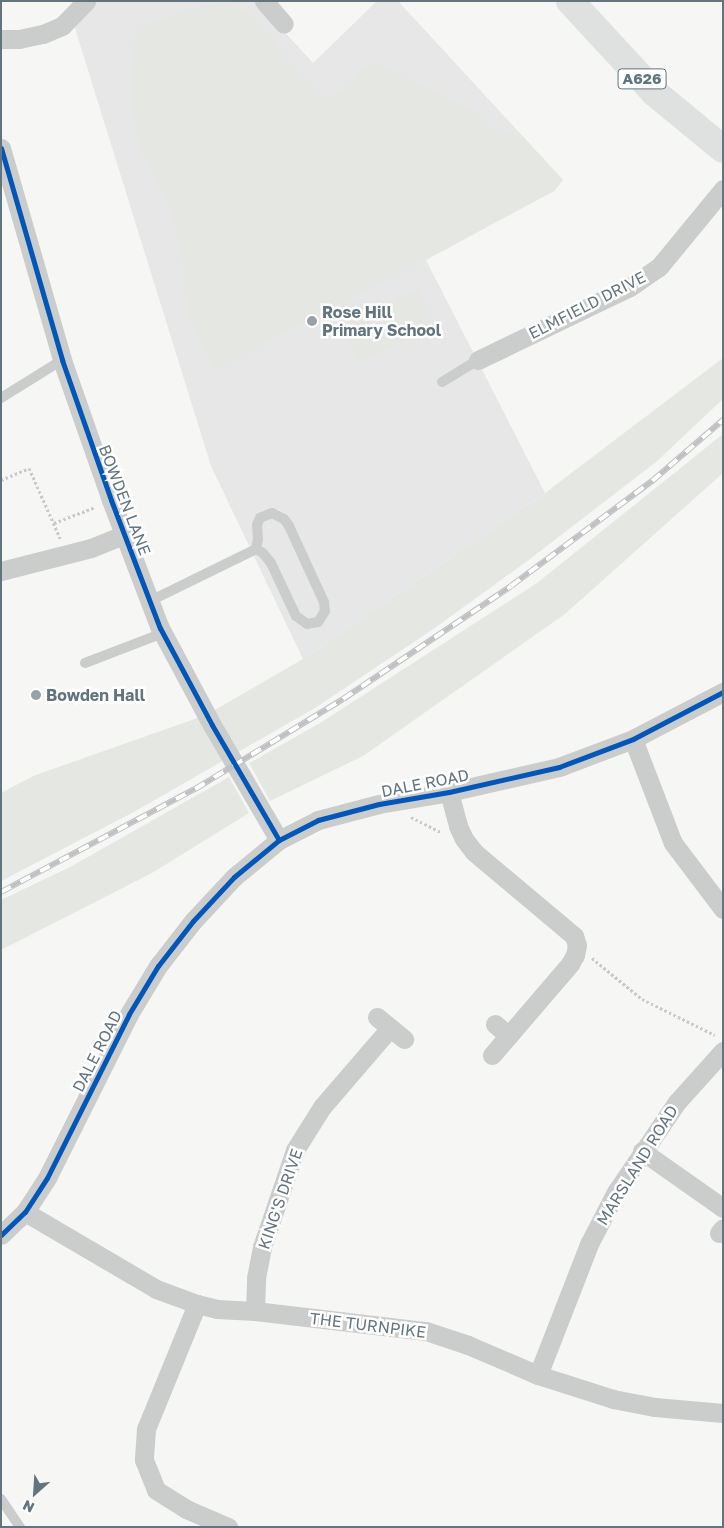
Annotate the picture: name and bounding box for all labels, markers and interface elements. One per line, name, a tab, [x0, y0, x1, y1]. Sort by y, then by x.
road number: A626	[617, 66, 667, 92]
street label: ELMFIELD DRIVE	[525, 267, 649, 343]
place label: Rose Hill Primary School	[322, 302, 441, 340]
marker: Rose Hill Primary School	[306, 315, 318, 327]
street label: BOWDEN LANE	[95, 442, 155, 558]
place label: Bowden Hall	[46, 685, 145, 705]
marker: Bowden Hall	[30, 689, 42, 701]
street label: DALE ROAD	[380, 765, 470, 801]
street label: DALE ROAD	[68, 1007, 126, 1095]
street label: MARSLAND ROAD	[592, 1102, 682, 1228]
street label: KING'S DRIVE	[254, 1146, 306, 1252]
street label: THE TURNPIKE	[309, 1308, 427, 1342]
north arrow	[10, 1468, 60, 1518]
text: N	[20, 1497, 37, 1517]

